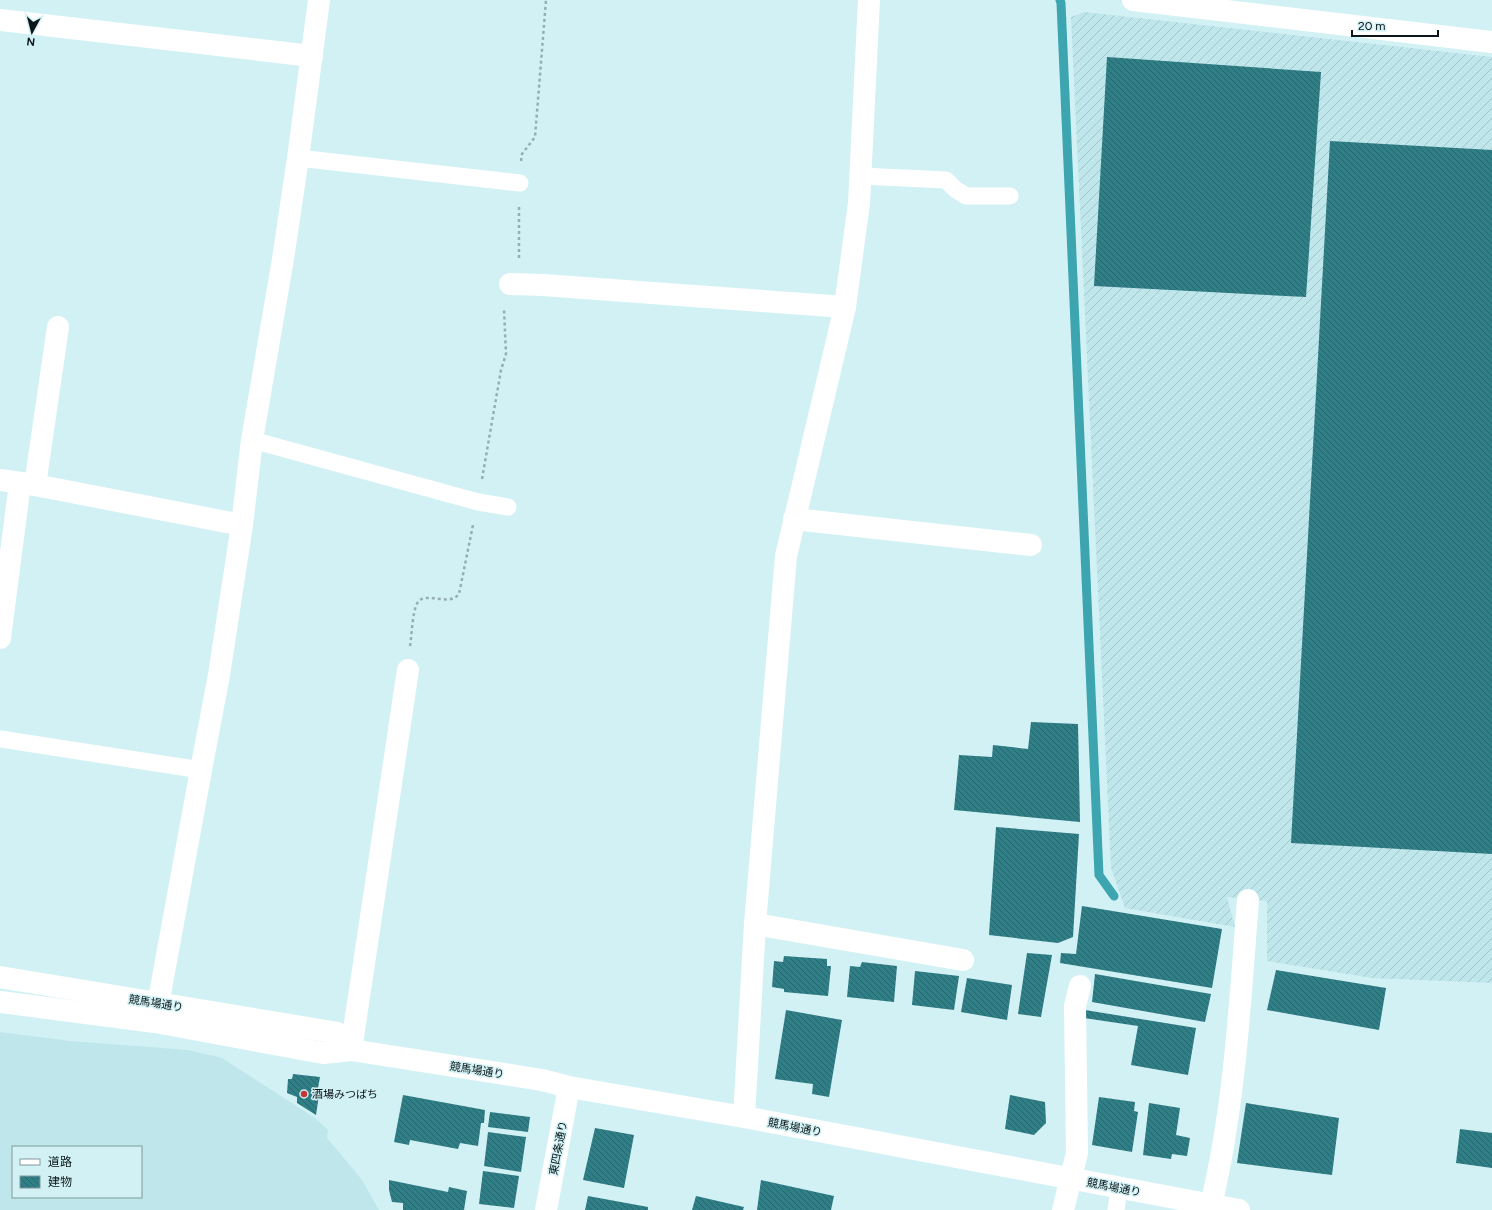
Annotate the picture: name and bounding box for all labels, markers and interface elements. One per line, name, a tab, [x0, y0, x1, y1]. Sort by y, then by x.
north arrow	[12, 12, 52, 52]
scale bar	[1352, 12, 1438, 38]
text: 20 m	[1358, 19, 1386, 33]
text: N	[26, 34, 36, 48]
street label: 競馬場通り	[128, 993, 184, 1014]
street label: 競馬場通り	[449, 1060, 505, 1081]
place label: 酒場みつばち	[312, 1088, 378, 1101]
marker: 酒場みつばち	[299, 1089, 309, 1099]
street label: 競馬場通り	[767, 1116, 823, 1139]
street label: 東四条通り	[547, 1120, 570, 1176]
legend	[12, 1146, 142, 1198]
text: 道路	[48, 1155, 72, 1169]
text: 建物	[48, 1175, 72, 1189]
street label: 競馬場通り	[1086, 1176, 1142, 1199]

